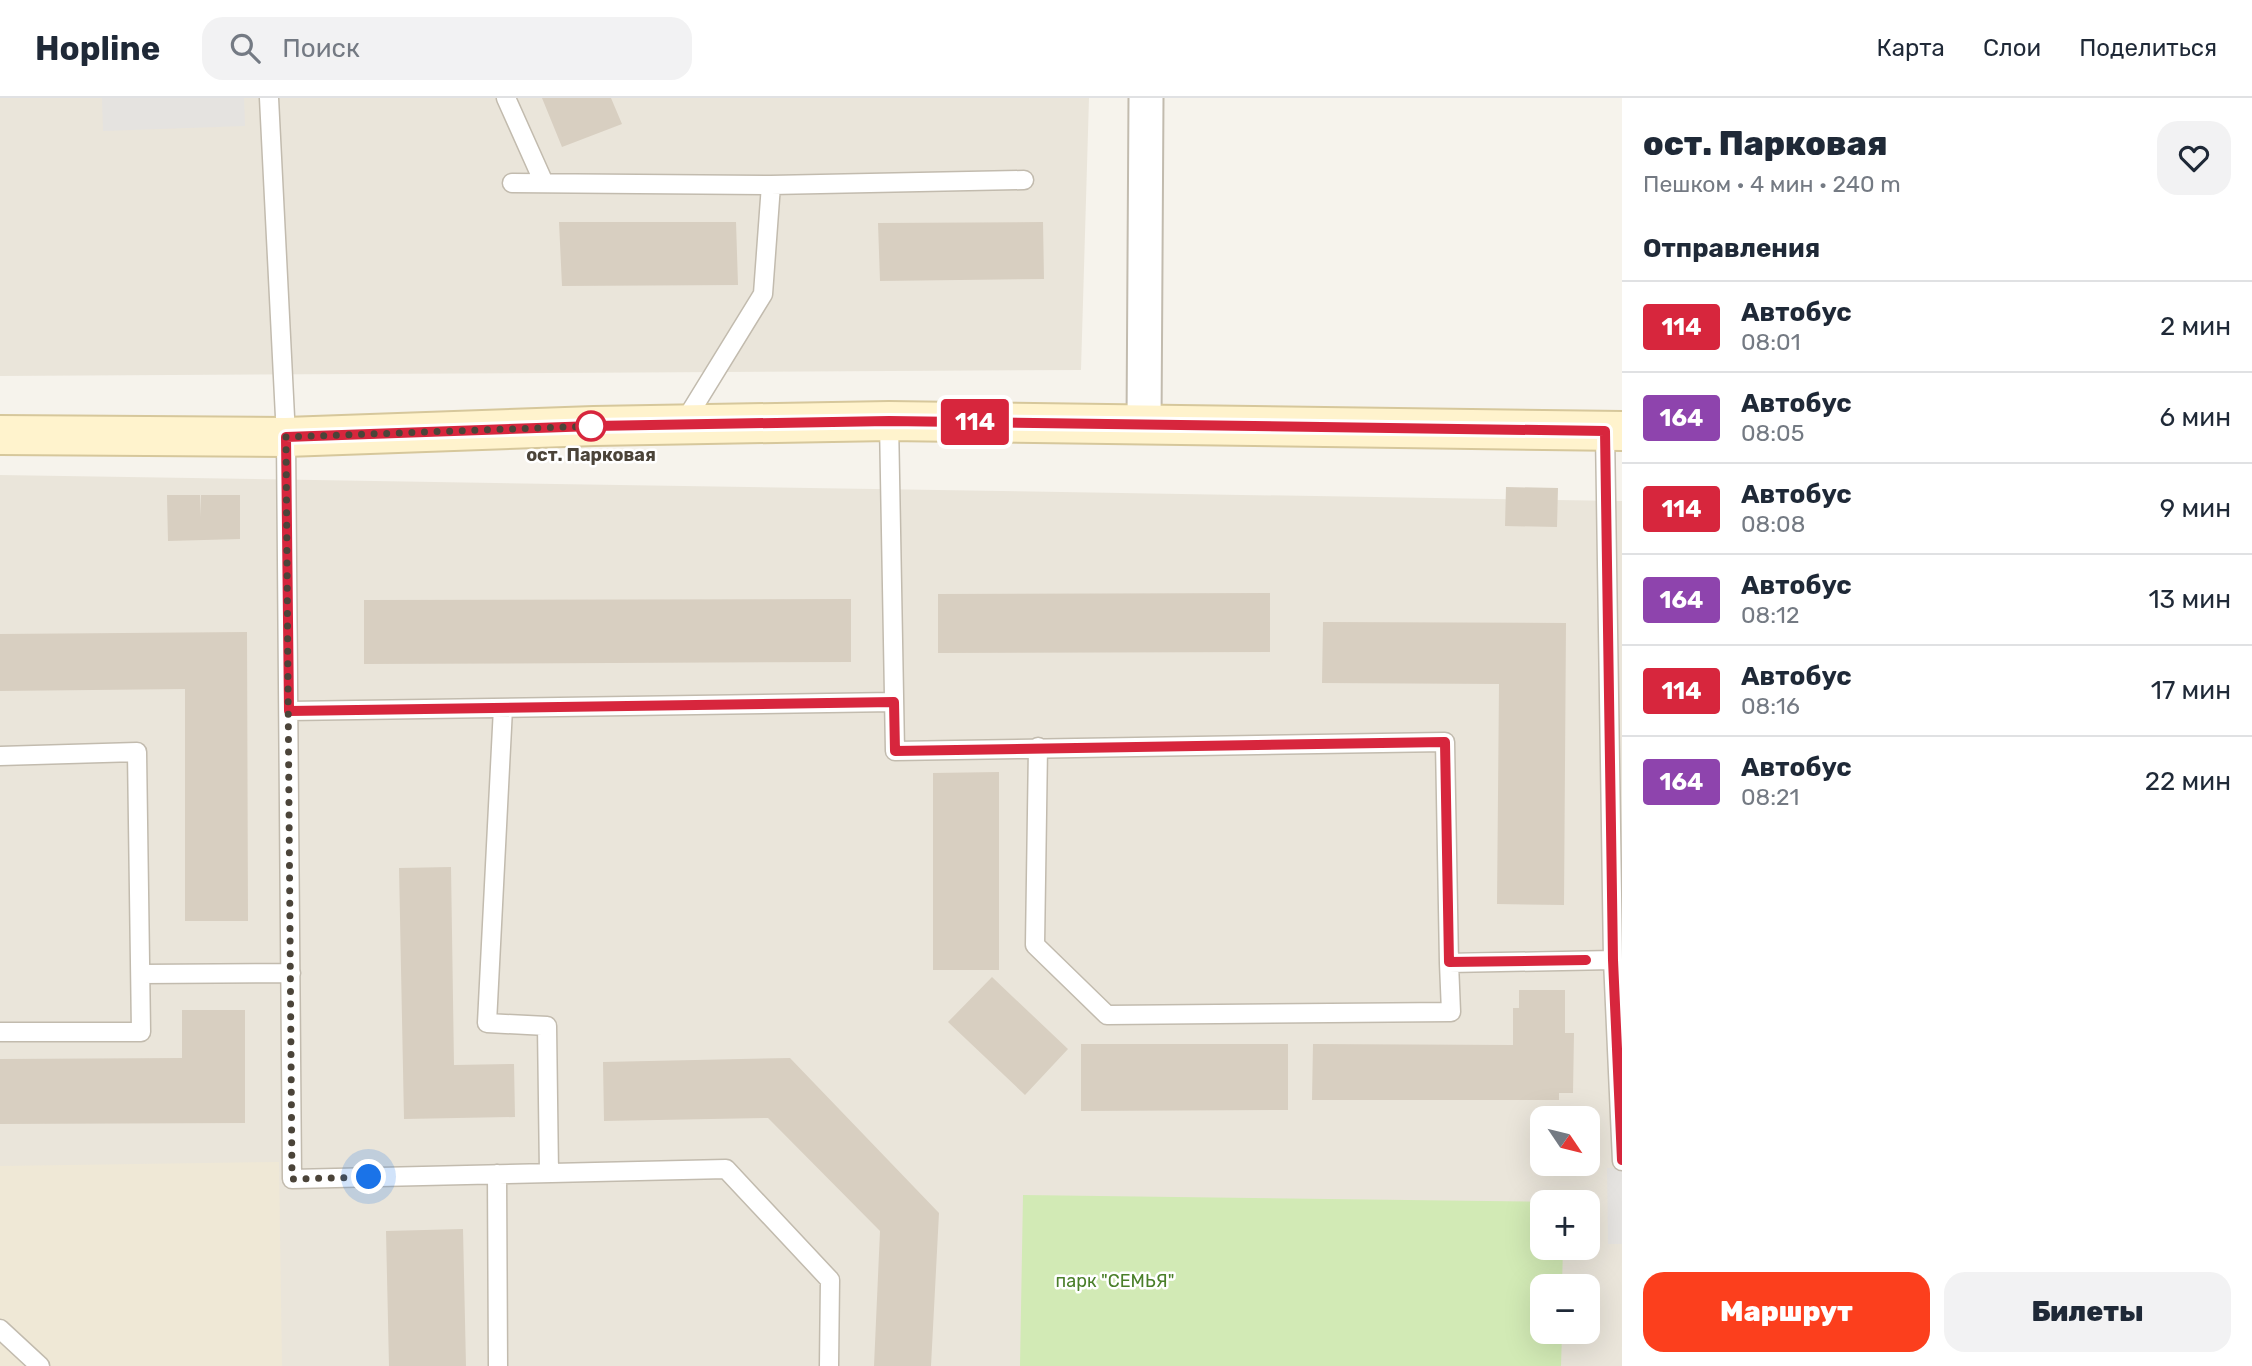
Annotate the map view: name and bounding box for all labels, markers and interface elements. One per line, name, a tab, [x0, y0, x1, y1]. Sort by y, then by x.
search box	[202, 17, 692, 80]
text: Hopline	[35, 29, 160, 68]
icon: search	[226, 29, 264, 67]
text: Поиск	[282, 33, 360, 64]
text: Карта	[1876, 34, 1945, 62]
text: Слои	[1983, 34, 2041, 62]
text: Поделиться	[2079, 34, 2217, 62]
button: heart	[2157, 121, 2231, 195]
text: ост. Парковая	[1643, 124, 1887, 163]
text: Пешком · 4 мин · 240 m	[1643, 170, 1901, 198]
text: Отправления	[1643, 233, 1820, 264]
text: Автобус	[1741, 297, 1852, 328]
text: 2 мин	[2160, 311, 2231, 342]
text: 114	[1661, 313, 1702, 341]
text: 08:01	[1741, 328, 1801, 356]
text: Автобус	[1741, 388, 1852, 419]
line badge: 114	[935, 399, 1015, 445]
text: 6 мин	[2160, 402, 2231, 433]
text: 164	[1660, 404, 1703, 432]
text: 114	[955, 408, 995, 436]
marker: ост. Парковая	[576, 411, 606, 441]
text: 08:05	[1741, 419, 1804, 447]
place label: ост. Парковая	[526, 444, 656, 466]
text: Автобус	[1741, 479, 1852, 510]
text: 9 мин	[2160, 493, 2231, 524]
text: 114	[1661, 495, 1702, 523]
text: 08:08	[1741, 510, 1805, 538]
text: Автобус	[1741, 570, 1852, 601]
text: 13 мин	[2148, 584, 2231, 615]
text: 164	[1660, 586, 1703, 614]
text: 08:12	[1741, 601, 1799, 629]
text: Автобус	[1741, 661, 1852, 692]
text: 17 мин	[2151, 675, 2231, 706]
text: 114	[1661, 677, 1702, 705]
text: 08:16	[1741, 692, 1800, 720]
text: Автобус	[1741, 752, 1852, 783]
text: 22 мин	[2145, 766, 2231, 797]
text: 164	[1660, 768, 1703, 796]
text: 08:21	[1741, 783, 1799, 811]
north arrow	[1530, 1106, 1600, 1176]
map controls	[1530, 1106, 1600, 1344]
your location	[351, 1159, 386, 1194]
button: +	[1530, 1190, 1600, 1260]
park label: парк "СЕМЬЯ"	[1056, 1270, 1174, 1292]
button: Маршрут	[1643, 1272, 1930, 1352]
button: Билеты	[1944, 1272, 2231, 1352]
button: −	[1530, 1274, 1600, 1344]

